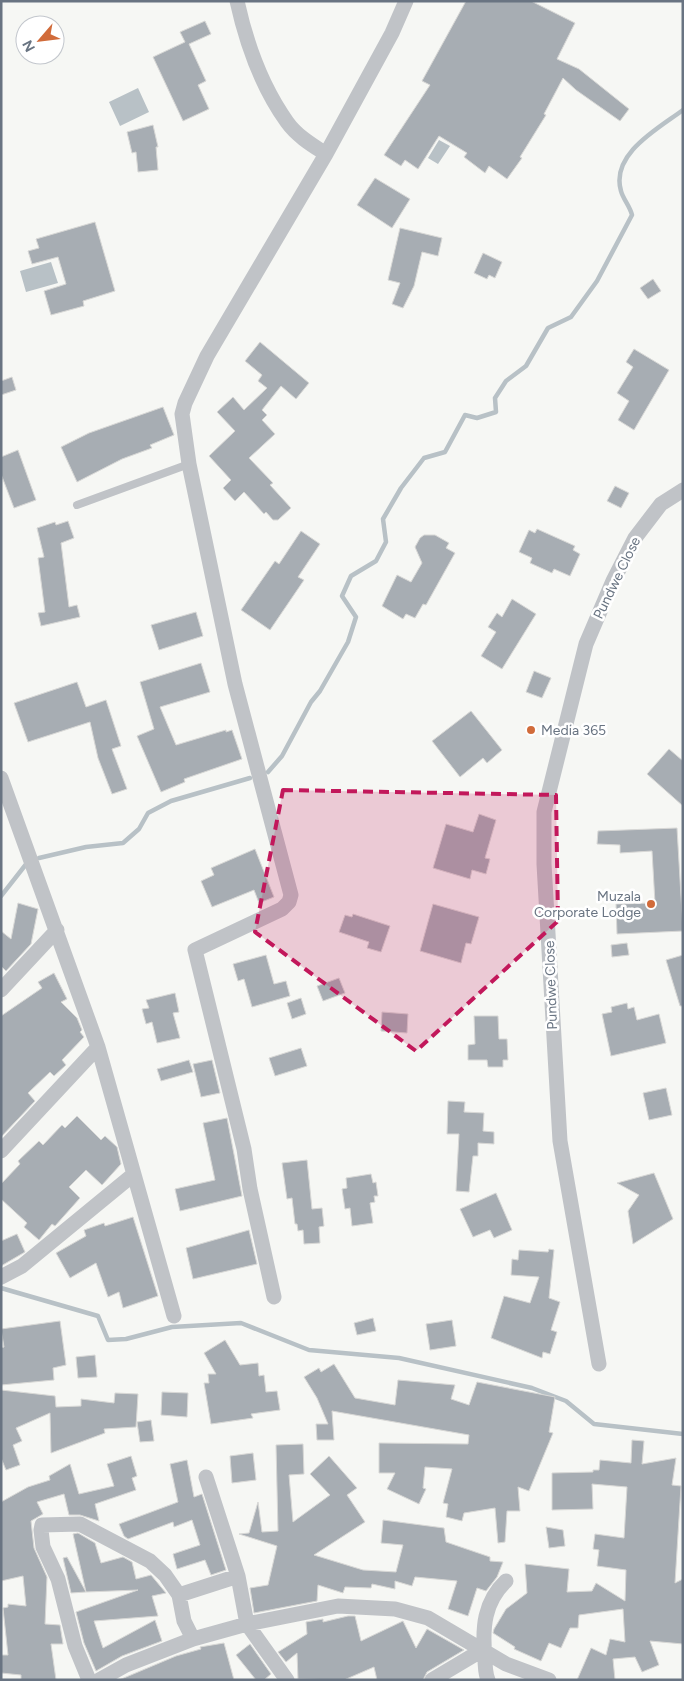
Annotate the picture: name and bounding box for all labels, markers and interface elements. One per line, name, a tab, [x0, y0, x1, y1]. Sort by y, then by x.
north arrow	[15, 15, 65, 65]
text: N	[19, 37, 39, 55]
street label: Pundwe Close	[590, 534, 644, 622]
place label: Media 365	[541, 722, 606, 739]
marker: Media 365	[525, 724, 537, 736]
place label: Muzala Corporate Lodge	[534, 888, 641, 921]
marker: Muzala Corporate Lodge	[645, 898, 657, 910]
street label: Pundwe Close	[541, 940, 561, 1030]

